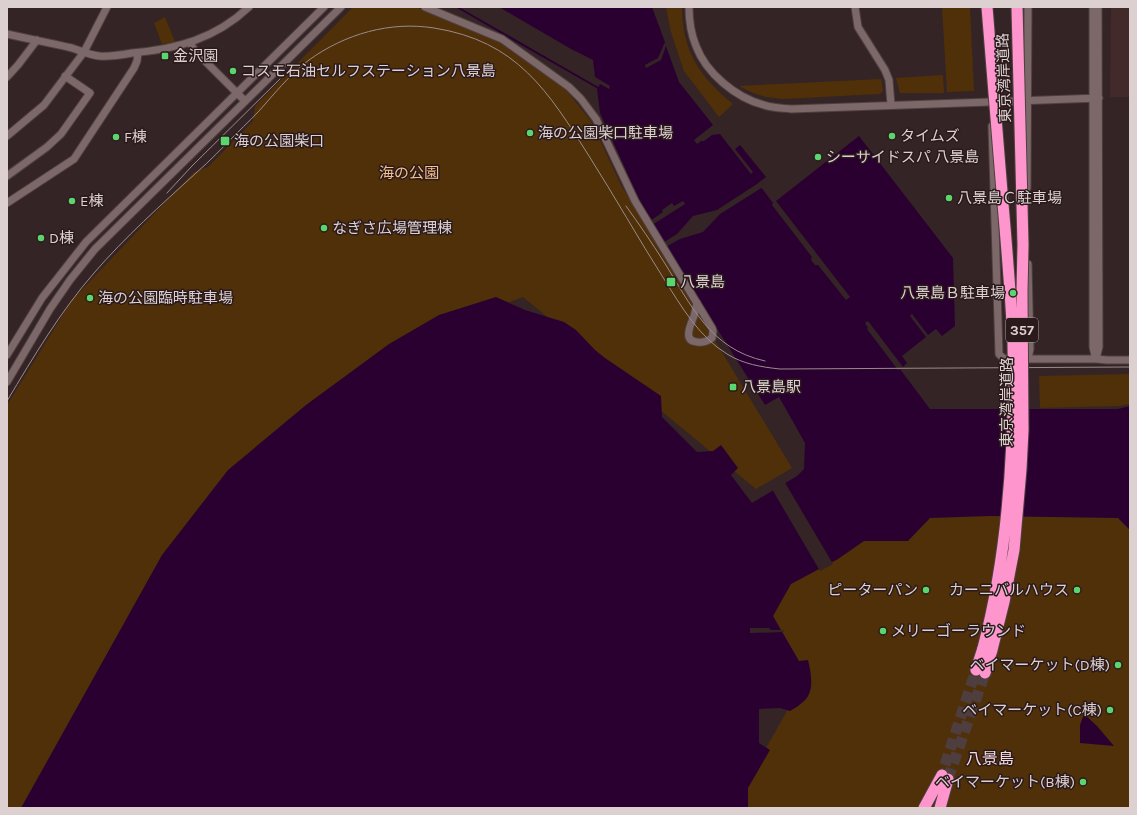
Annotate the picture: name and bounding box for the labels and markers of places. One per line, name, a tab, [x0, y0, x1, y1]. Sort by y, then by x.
place label: 金沢園	[173, 47, 218, 65]
marker: 金沢園	[160, 51, 170, 61]
place label: コスモ石油セルフステーション八景島	[241, 62, 496, 80]
marker: コスモ石油セルフステーション八景島	[228, 66, 238, 76]
place label: 海の公園柴口駐車場	[538, 124, 673, 142]
place label: タイムズ	[900, 127, 960, 145]
place label: F棟	[124, 128, 147, 146]
marker: 海の公園柴口駐車場	[525, 128, 535, 138]
marker: タイムズ	[887, 131, 897, 141]
marker: F棟	[111, 132, 121, 142]
place label: 海の公園柴口	[234, 132, 324, 150]
marker: 海の公園柴口	[219, 135, 231, 147]
place label: シーサイドスパ 八景島	[826, 148, 979, 166]
marker: シーサイドスパ 八景島	[813, 152, 823, 162]
place label: 八景島Ｃ駐車場	[957, 189, 1062, 207]
place label: E棟	[80, 192, 103, 210]
marker: 八景島Ｃ駐車場	[944, 193, 954, 203]
marker: E棟	[67, 196, 77, 206]
place label: なぎさ広場管理棟	[332, 219, 452, 237]
marker: なぎさ広場管理棟	[319, 223, 329, 233]
place label: D棟	[49, 229, 74, 247]
marker: D棟	[36, 233, 46, 243]
place label: 八景島	[680, 273, 725, 291]
marker: 八景島	[665, 276, 677, 288]
place label: 八景島Ｂ駐車場	[900, 284, 1005, 302]
marker: 八景島Ｂ駐車場	[1008, 288, 1018, 298]
place label: 海の公園臨時駐車場	[98, 289, 233, 307]
marker: 海の公園臨時駐車場	[85, 293, 95, 303]
place label: 八景島駅	[741, 378, 801, 396]
marker: 八景島駅	[728, 382, 738, 392]
place label: ピーターパン	[827, 581, 918, 599]
place label: カーニバルハウス	[949, 581, 1069, 599]
marker: ピーターパン	[921, 585, 931, 595]
marker: カーニバルハウス	[1072, 585, 1082, 595]
place label: メリーゴーラウンド	[891, 622, 1026, 640]
marker: メリーゴーラウンド	[878, 626, 888, 636]
place label: ベイマーケット(D棟)	[969, 656, 1110, 674]
marker: ベイマーケット(D棟)	[1113, 660, 1123, 670]
place label: ベイマーケット(C棟)	[962, 701, 1102, 719]
marker: ベイマーケット(C棟)	[1105, 705, 1115, 715]
place label: ベイマーケット(B棟)	[935, 773, 1075, 791]
marker: ベイマーケット(B棟)	[1078, 777, 1088, 787]

